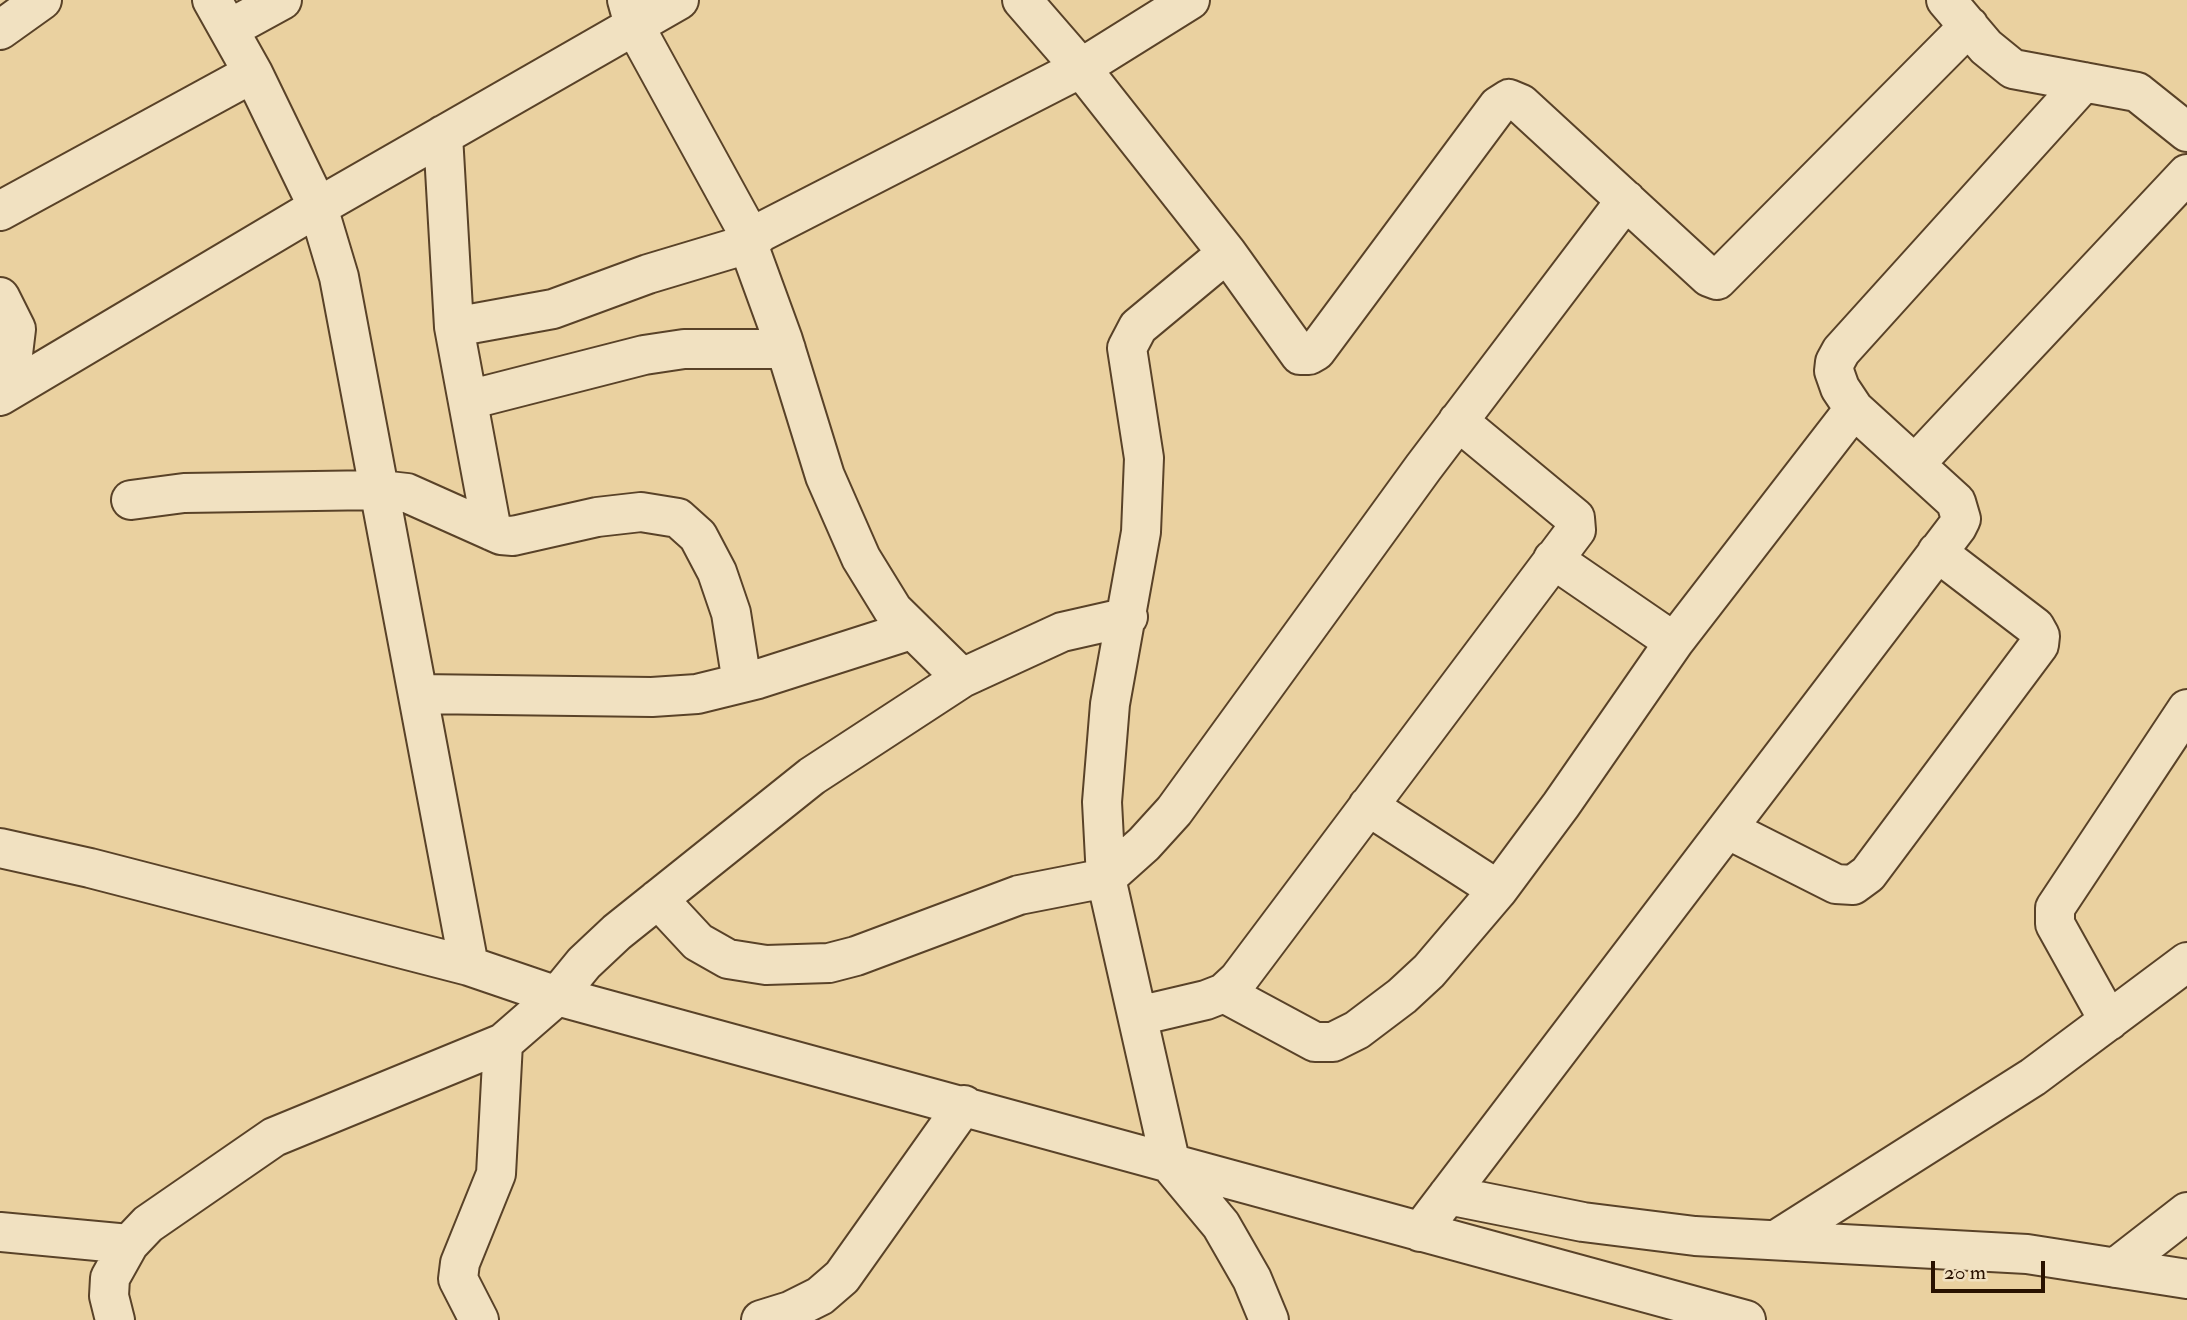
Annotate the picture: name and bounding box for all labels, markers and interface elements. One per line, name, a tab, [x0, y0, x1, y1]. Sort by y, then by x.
scale bar	[1935, 1246, 2049, 1290]
text: 20 m	[1944, 1259, 1986, 1286]

